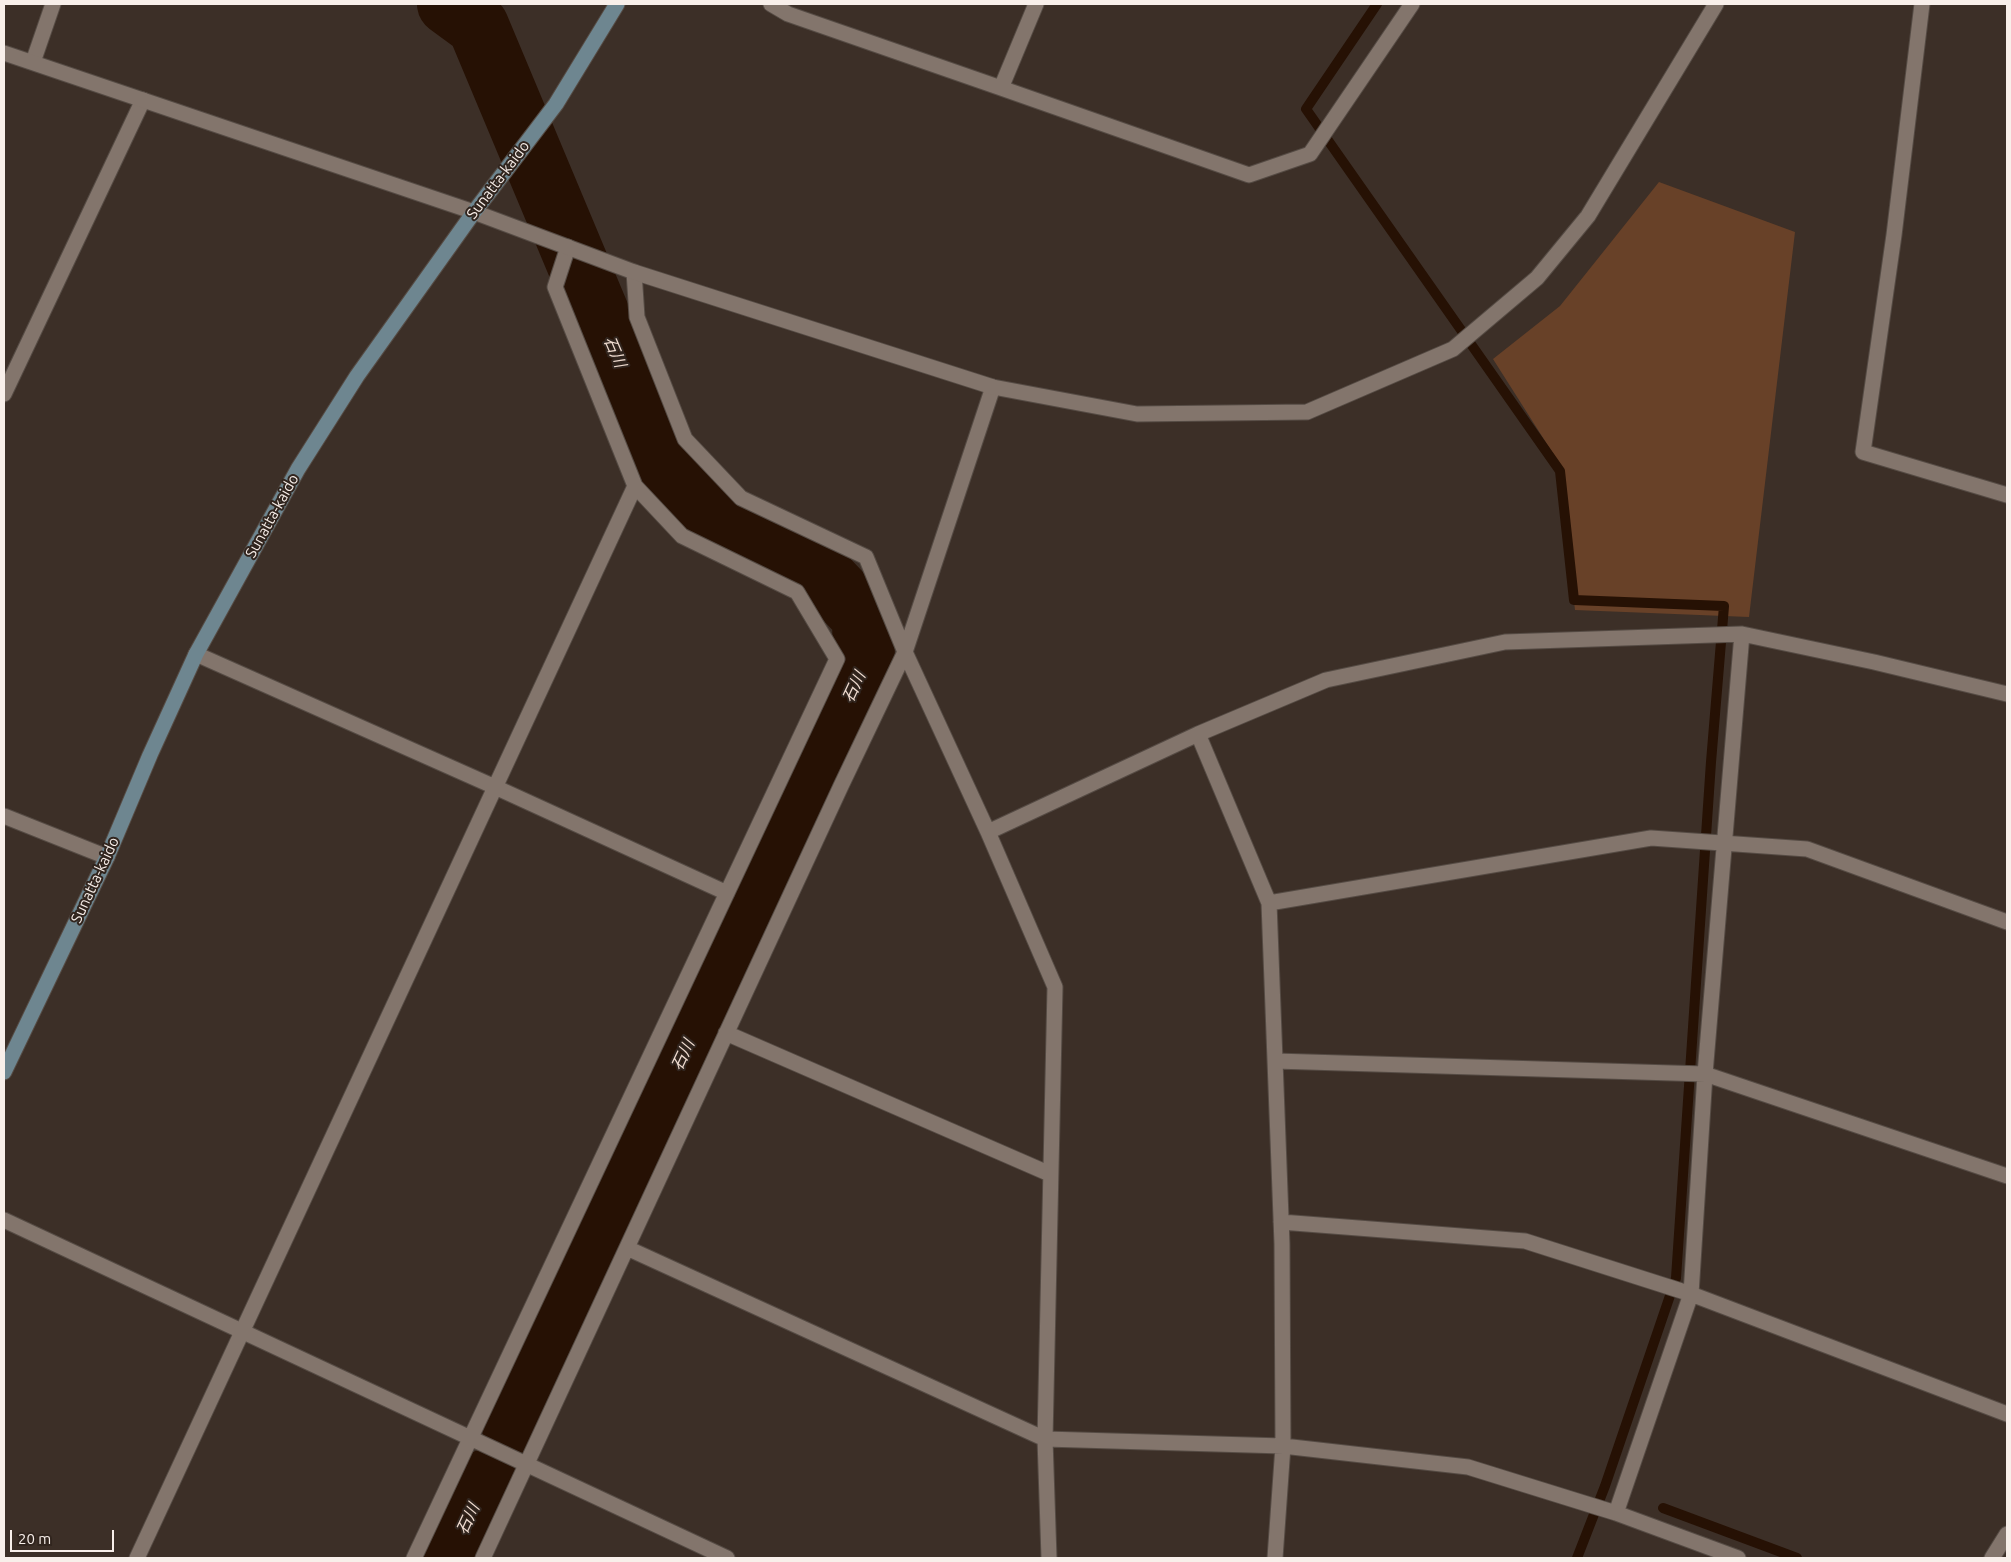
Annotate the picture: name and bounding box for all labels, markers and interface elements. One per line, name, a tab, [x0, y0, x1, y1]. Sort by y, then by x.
street label: Sunatta-kaido	[463, 137, 533, 223]
water label: 石川	[600, 334, 630, 370]
street label: Sunatta-kaido	[242, 471, 302, 561]
water label: 石川	[839, 668, 869, 706]
street label: Sunatta-kaido	[67, 834, 123, 926]
water label: 石川	[668, 1036, 698, 1074]
water label: 石川	[453, 1500, 483, 1538]
scale bar	[12, 1520, 116, 1552]
text: 20 m	[18, 1530, 51, 1547]

